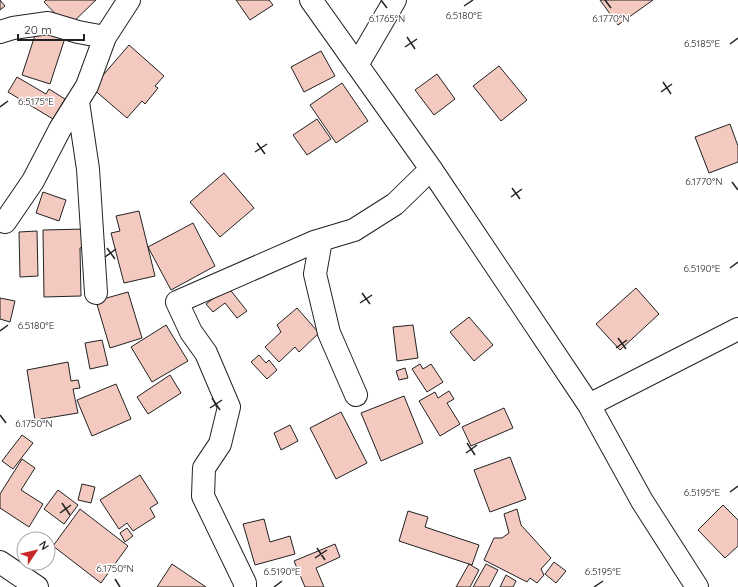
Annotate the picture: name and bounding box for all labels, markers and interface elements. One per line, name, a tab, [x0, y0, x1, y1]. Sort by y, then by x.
text: 6.5180°E	[446, 9, 483, 22]
text: 6.1765°N	[369, 12, 405, 25]
text: 6.1770°N	[592, 12, 630, 25]
scale bar	[18, 16, 84, 42]
text: 20 m	[24, 22, 52, 37]
text: 6.5185°E	[684, 37, 720, 50]
text: 6.5175°E	[18, 95, 54, 108]
text: 6.1770°N	[685, 175, 723, 188]
text: 6.5190°E	[684, 262, 721, 275]
text: 6.5180°E	[18, 319, 55, 332]
text: 6.1750°N	[15, 417, 53, 430]
text: 6.5195°E	[684, 486, 721, 499]
north arrow	[16, 531, 56, 571]
text: N	[36, 538, 52, 553]
text: 6.1750°N	[96, 562, 134, 575]
text: 6.5190°E	[264, 565, 301, 578]
text: 6.5195°E	[585, 565, 622, 578]

